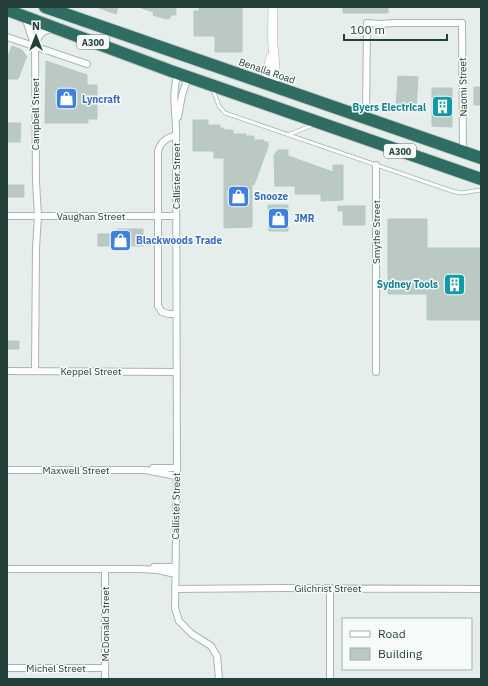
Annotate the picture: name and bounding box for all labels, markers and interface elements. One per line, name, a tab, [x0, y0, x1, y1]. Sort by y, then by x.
north arrow	[16, 16, 56, 56]
scale bar	[344, 16, 447, 42]
text: N	[32, 19, 40, 33]
text: 100 m	[350, 22, 385, 37]
road number: A300	[77, 35, 109, 49]
street label: Benalla Road	[237, 55, 297, 87]
street label: Naomi Street	[456, 57, 470, 117]
street label: Campbell Street	[29, 77, 42, 150]
shop icon: Lyncraft	[54, 86, 80, 112]
place label: Lyncraft	[82, 93, 121, 106]
building icon: Byers Electrical	[429, 94, 455, 120]
place label: Byers Electrical	[353, 101, 426, 114]
street label: Callister Street	[170, 142, 183, 209]
road number: A300	[384, 144, 416, 158]
shop icon: Snooze	[225, 183, 251, 209]
place label: Snooze	[254, 190, 288, 203]
street label: Smythe Street	[370, 200, 383, 264]
shop icon: JMR	[265, 205, 291, 231]
street label: Vaughan Street	[57, 210, 126, 223]
place label: JMR	[294, 212, 315, 225]
shop icon: Blackwoods Trade	[107, 227, 133, 253]
place label: Blackwoods Trade	[136, 234, 222, 247]
building icon: Sydney Tools	[441, 271, 467, 297]
place label: Sydney Tools	[377, 278, 438, 291]
street label: Keppel Street	[60, 365, 122, 378]
street label: Maxwell Street	[43, 464, 110, 477]
street label: Callister Street	[169, 472, 183, 539]
street label: Gilchrist Street	[294, 582, 362, 595]
street label: McDonald Street	[99, 586, 112, 661]
legend	[342, 618, 472, 670]
text: Road	[378, 626, 406, 641]
text: Building	[378, 646, 423, 661]
street label: Michel Street	[26, 662, 86, 675]

